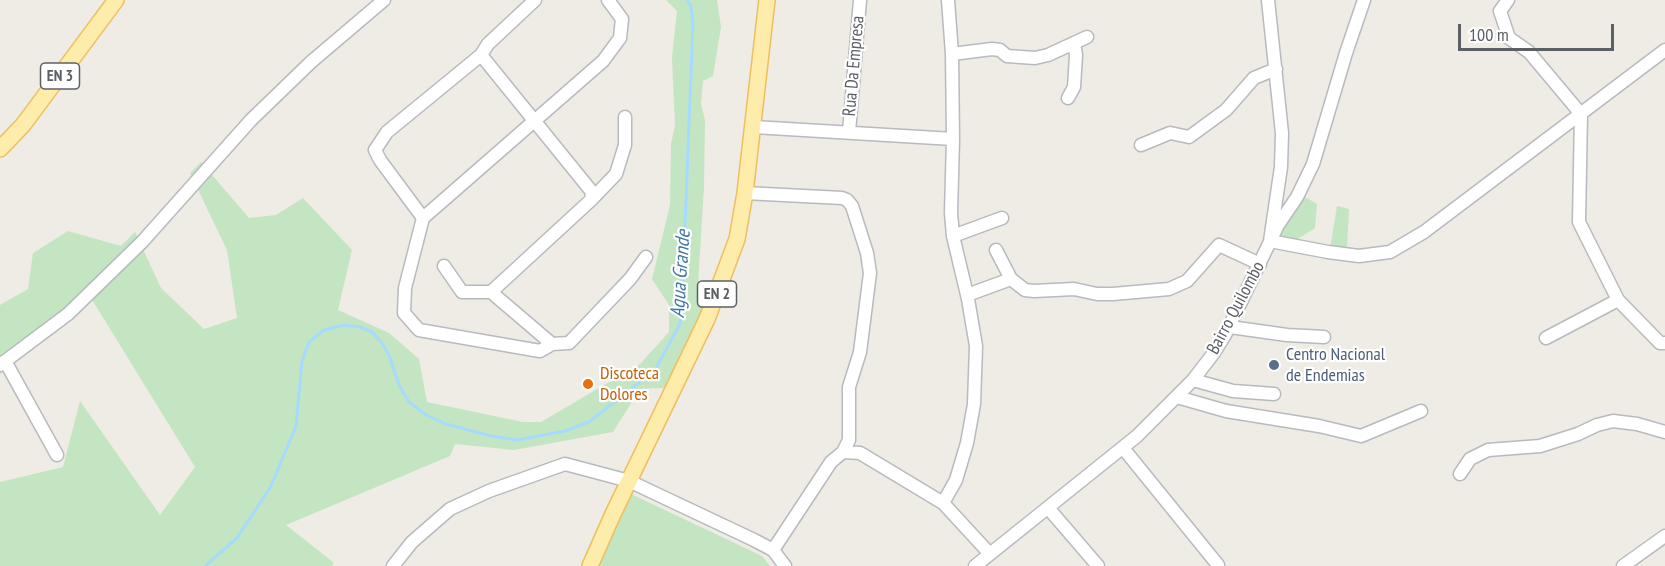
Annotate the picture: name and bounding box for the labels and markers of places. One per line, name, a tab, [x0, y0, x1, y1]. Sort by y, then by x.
place label: Centro Nacional de Endemias	[1286, 344, 1385, 386]
marker: Centro Nacional de Endemias	[1267, 358, 1281, 372]
place label: Discoteca Dolores	[600, 363, 659, 406]
marker: Discoteca Dolores	[581, 377, 595, 391]

